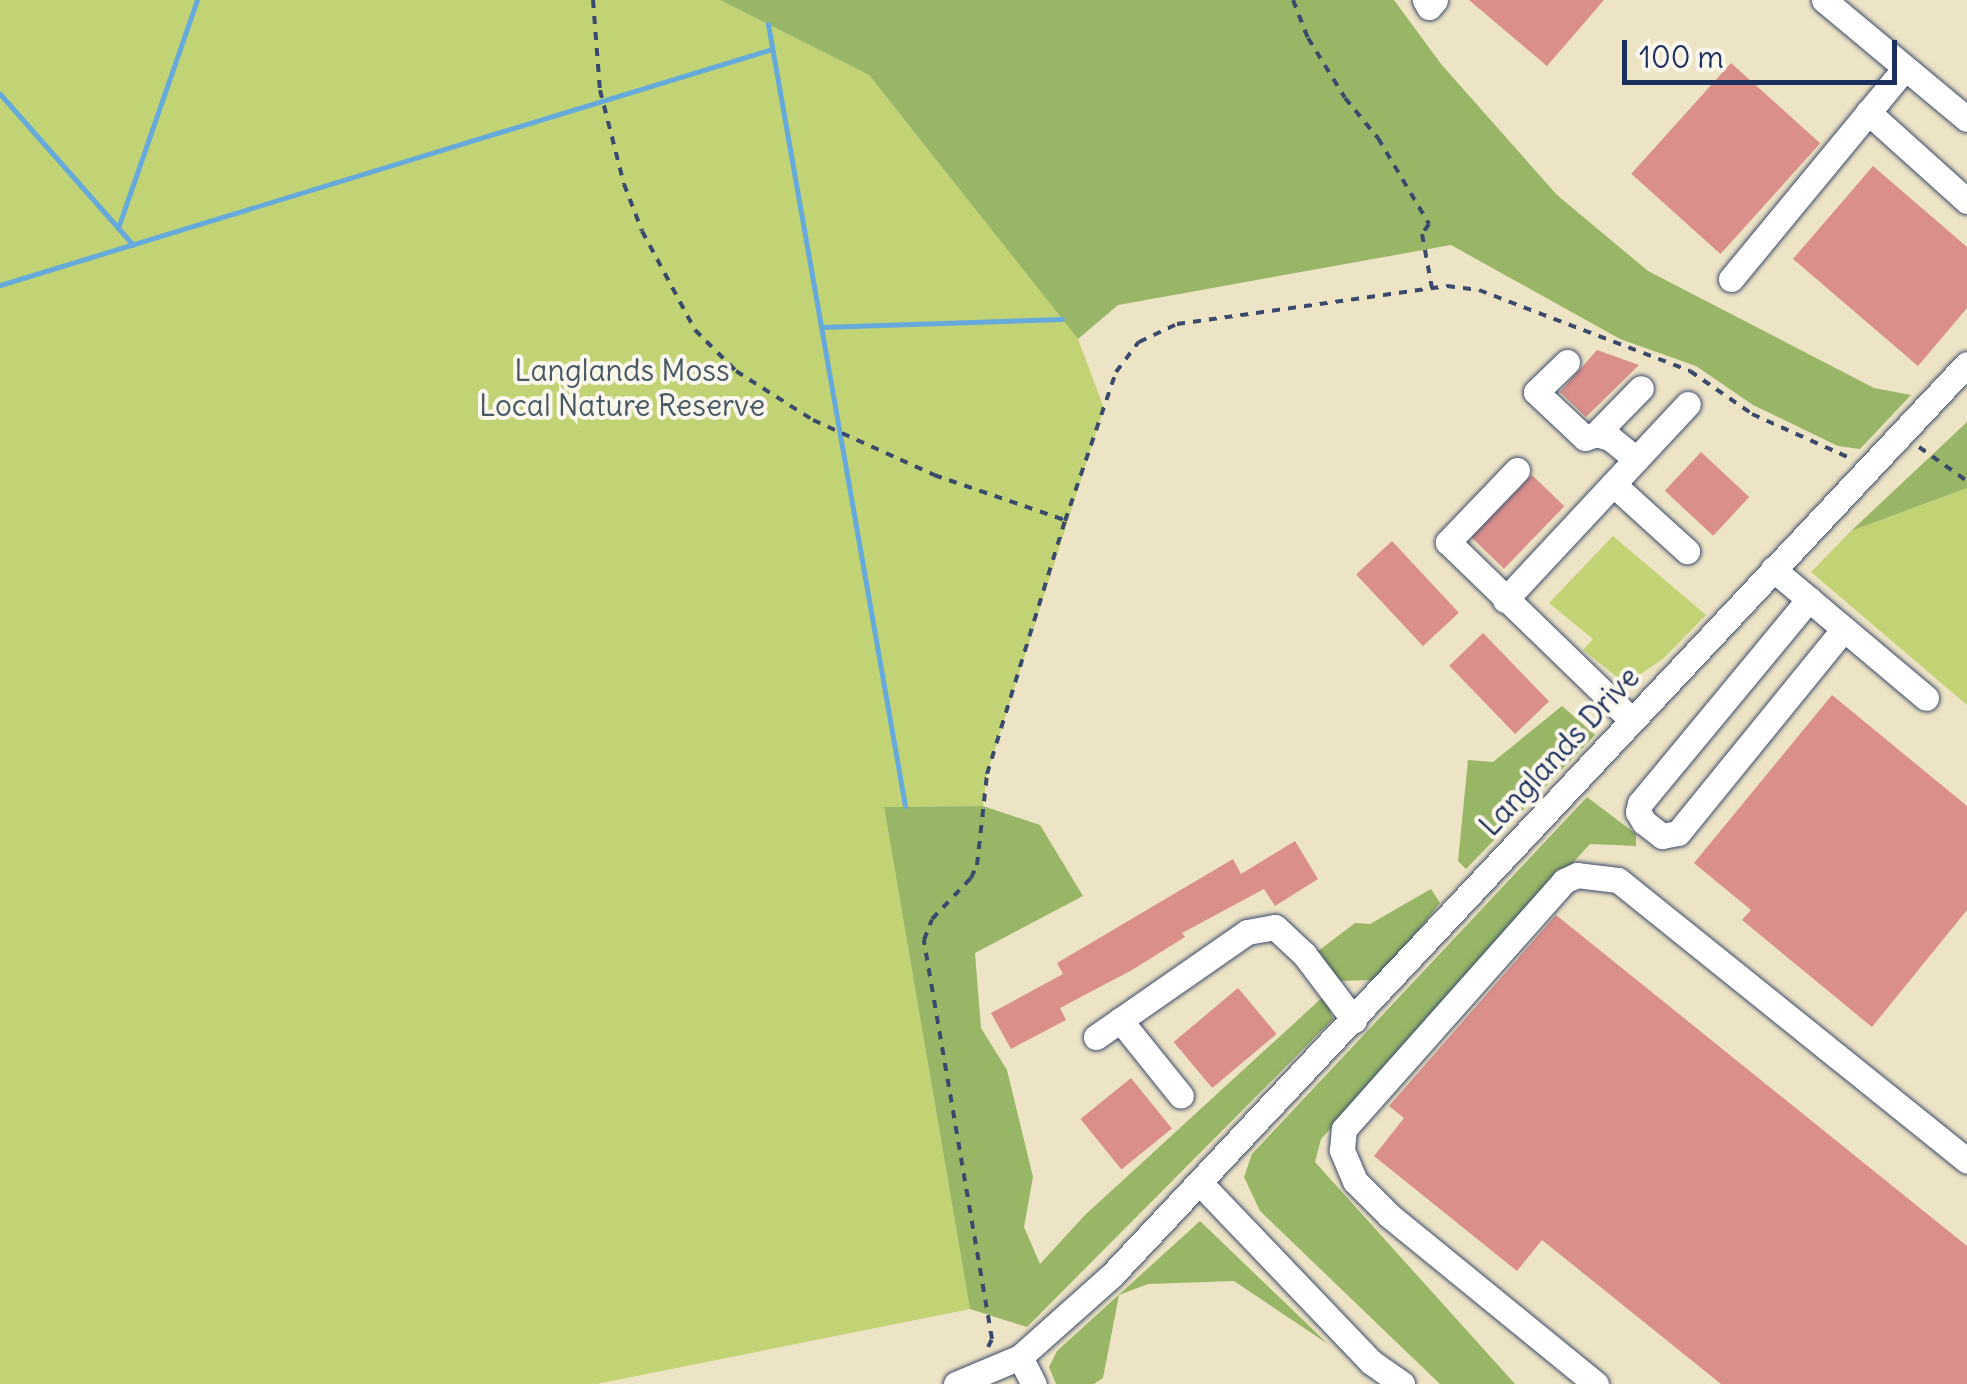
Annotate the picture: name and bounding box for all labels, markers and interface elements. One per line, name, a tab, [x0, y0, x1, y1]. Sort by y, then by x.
scale bar	[1627, 20, 1902, 82]
text: 100 m	[1639, 38, 1724, 76]
park label: Langlands Moss Local Nature Reserve	[479, 352, 765, 422]
street label: Langlands Drive	[1472, 659, 1646, 843]

